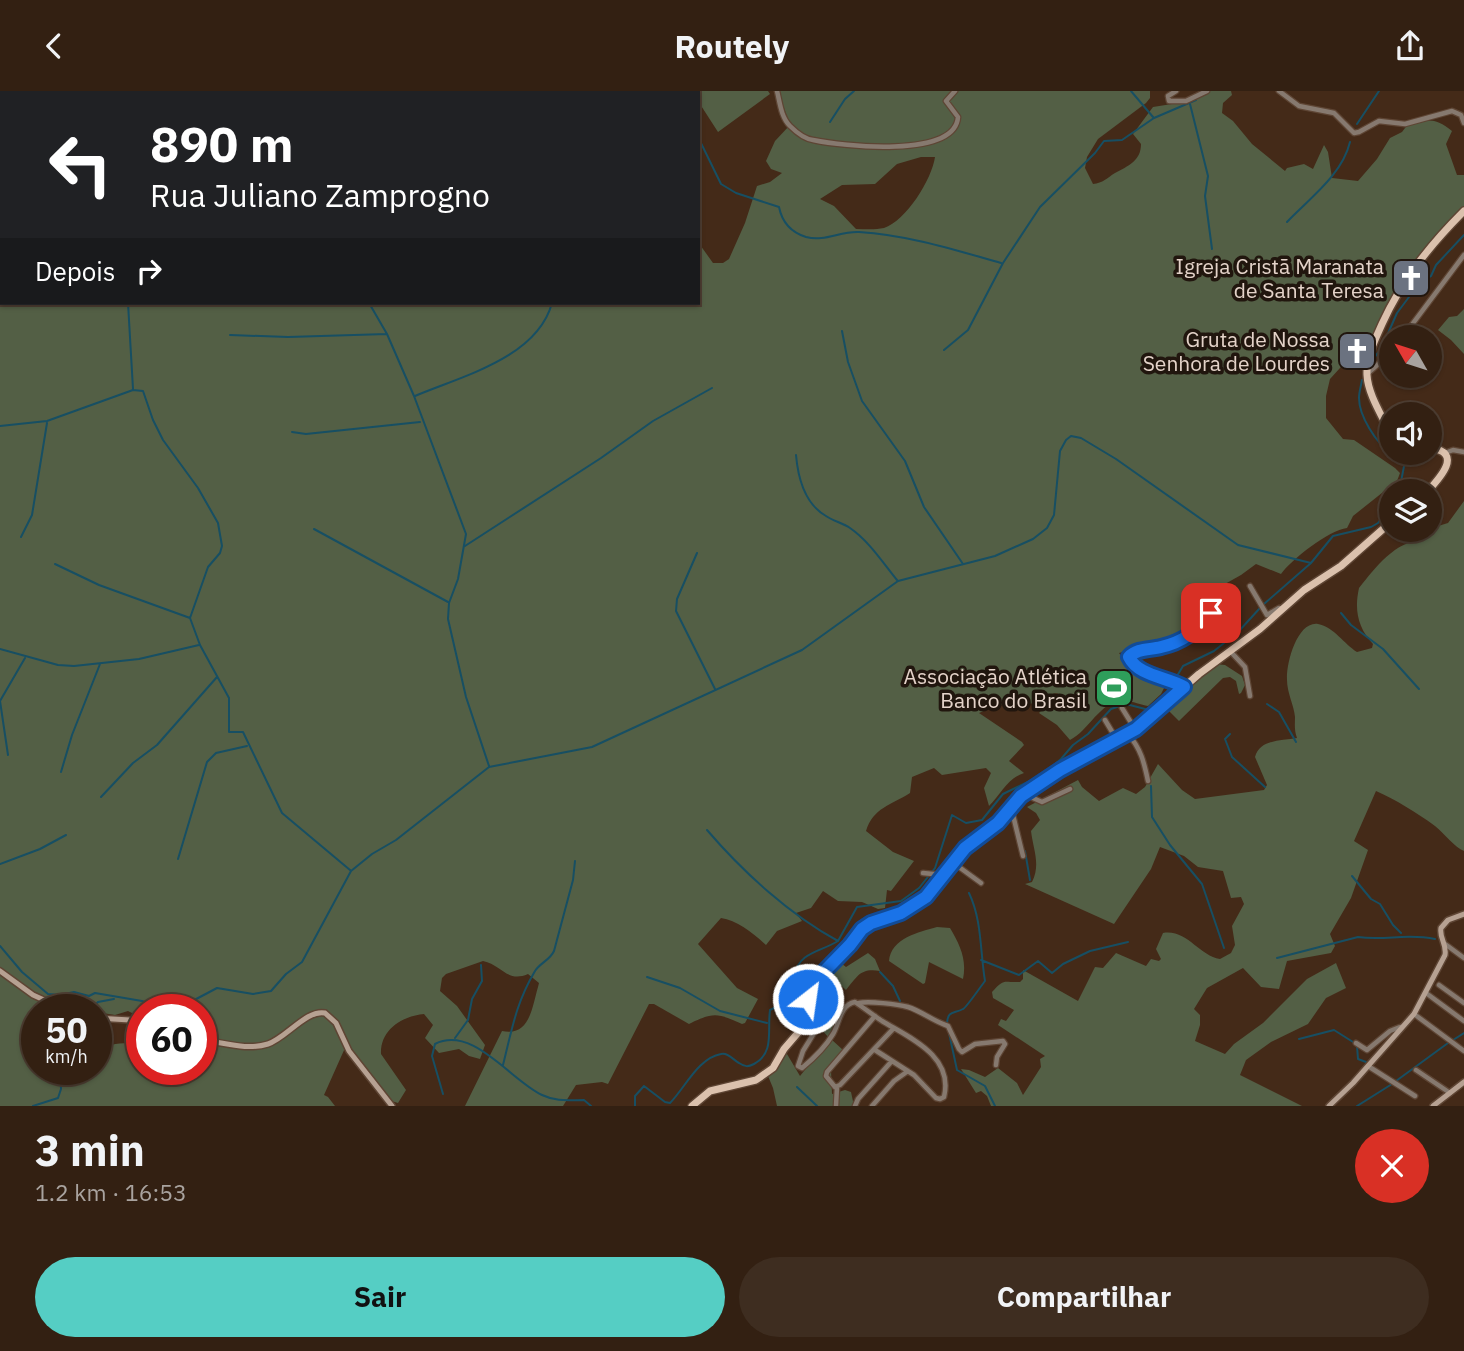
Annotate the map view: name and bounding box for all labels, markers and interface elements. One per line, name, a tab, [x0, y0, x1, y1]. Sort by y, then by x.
text: Routely	[675, 25, 789, 67]
icon: back	[35, 27, 73, 65]
icon: share	[1391, 27, 1429, 65]
text: 890 m	[150, 112, 294, 175]
icon: left	[35, 119, 126, 210]
text: Rua Juliano Zamprogno	[150, 174, 490, 216]
icon: right	[130, 252, 168, 290]
place label: Igreja Cristã Maranata de Santa Teresa	[1176, 252, 1384, 304]
text: Depois	[35, 254, 116, 288]
church icon: Igreja Cristã Maranata de Santa Teresa	[1390, 257, 1432, 299]
place label: Gruta de Nossa Senhora de Lourdes	[1143, 325, 1330, 377]
north arrow	[1379, 325, 1442, 389]
map controls	[1379, 325, 1442, 542]
church icon: Gruta de Nossa Senhora de Lourdes	[1336, 330, 1378, 372]
button: sound	[1379, 402, 1442, 465]
button: layers	[1379, 479, 1442, 542]
pin	[1181, 583, 1241, 643]
icon: arrive	[1192, 594, 1230, 632]
place label: Associação Atlética Banco do Brasil	[904, 662, 1087, 714]
sports icon: Associação Atlética Banco do Brasil	[1093, 667, 1135, 709]
position arrow	[771, 962, 845, 1036]
speed limit sign: 60	[126, 994, 217, 1085]
text: 50	[45, 1007, 88, 1053]
text: km/h	[45, 1045, 88, 1068]
text: 3 min	[35, 1123, 145, 1178]
button: close	[1355, 1129, 1429, 1203]
text: 1.2 km · 16:53	[35, 1177, 187, 1207]
button: Sair	[35, 1257, 725, 1337]
button: Compartilhar	[739, 1257, 1429, 1337]

